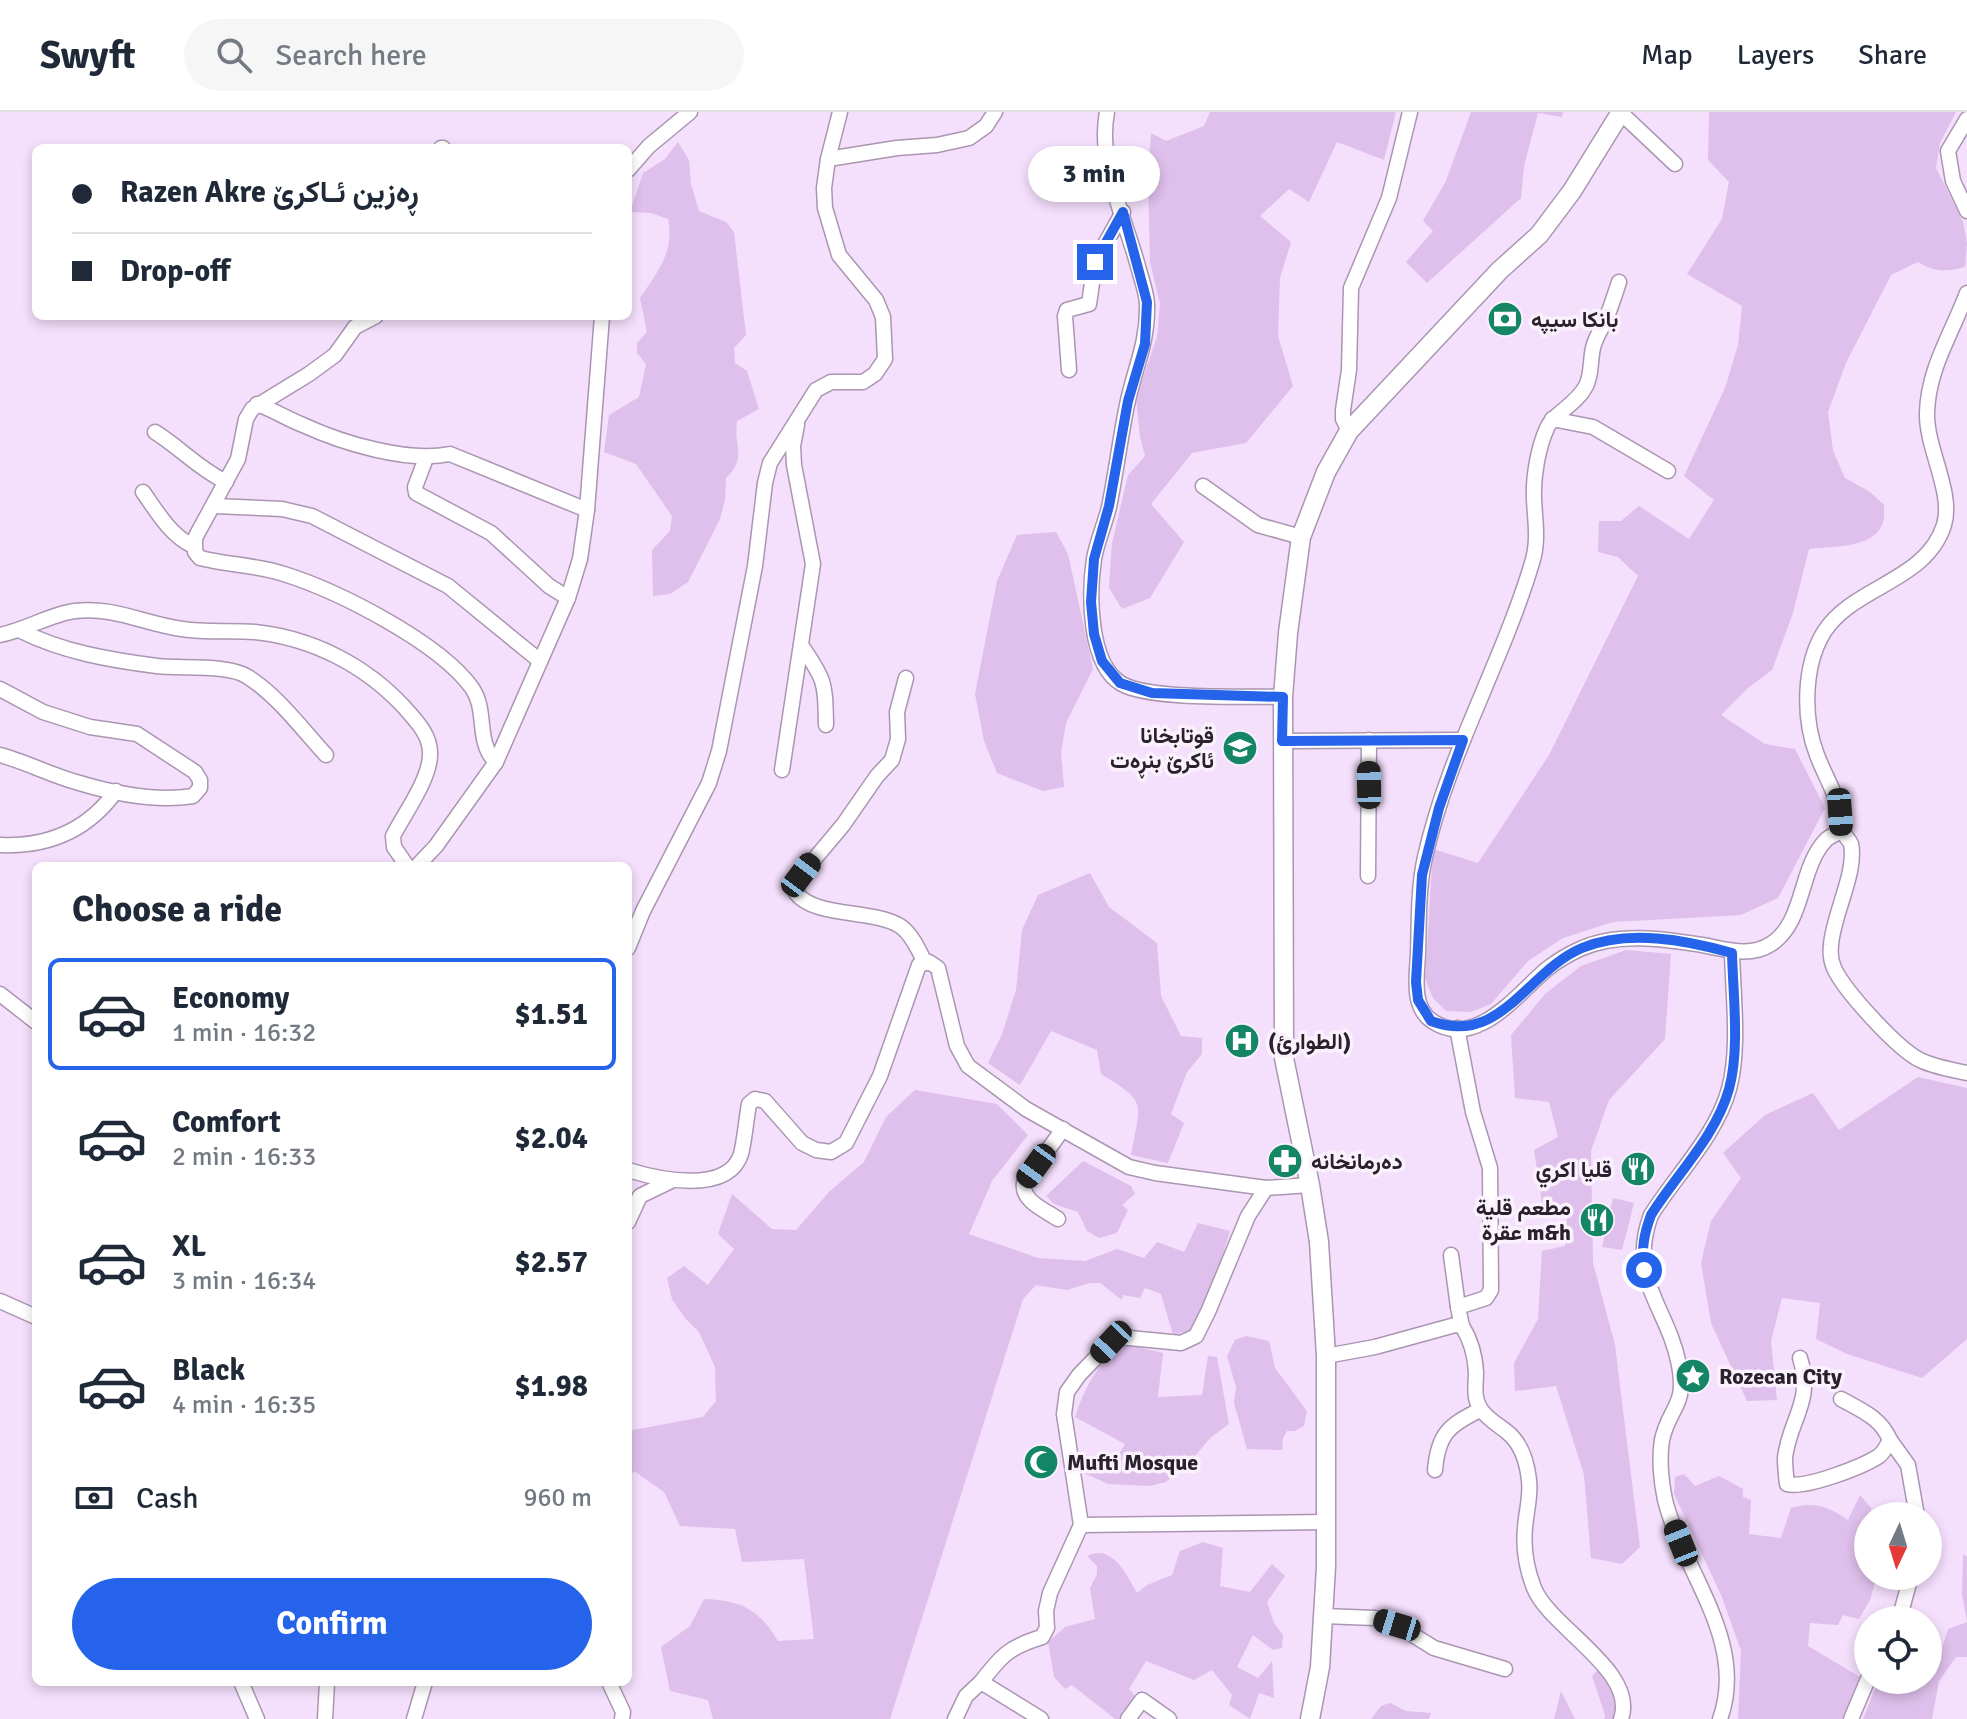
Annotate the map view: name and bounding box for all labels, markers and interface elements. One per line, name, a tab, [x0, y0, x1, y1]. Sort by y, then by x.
search box	[184, 19, 744, 91]
text: Swyft	[40, 32, 136, 79]
icon: search	[212, 33, 256, 77]
text: Search here	[276, 37, 427, 74]
text: Map	[1641, 38, 1693, 72]
text: Layers	[1737, 38, 1814, 72]
text: Share	[1858, 38, 1927, 72]
callout: 3 min	[1029, 146, 1161, 202]
text: 3 min	[1063, 158, 1125, 190]
text: Razen Akre ڕەزین ئـاکرێ	[120, 174, 419, 211]
route end	[1077, 244, 1113, 280]
text: Drop-off	[120, 253, 230, 290]
bank icon: بانکا سیپە	[1486, 300, 1524, 338]
place label: بانکا سیپە	[1531, 306, 1618, 335]
place label: قوتابخانا ئاکرێ بنڕەت	[1110, 722, 1214, 779]
school or university icon: قوتابخانا ئاکرێ بنڕەت	[1221, 729, 1259, 767]
car	[1357, 761, 1381, 809]
car	[1826, 787, 1854, 837]
car	[777, 849, 825, 901]
text: Choose a ride	[72, 887, 282, 932]
icon: car	[76, 978, 148, 1050]
text: Economy	[172, 980, 289, 1017]
text: $1.51	[515, 996, 588, 1033]
text: 1 min · 16:32	[172, 1017, 316, 1049]
hospital icon: (الطوارئ)	[1223, 1022, 1261, 1060]
place label: (الطوارئ)	[1268, 1028, 1351, 1055]
icon: car	[76, 1102, 148, 1174]
text: Comfort	[172, 1104, 281, 1141]
text: $2.04	[515, 1120, 588, 1157]
car	[1012, 1140, 1060, 1192]
text: 2 min · 16:33	[172, 1141, 316, 1173]
pharmacy icon: دەرمانخانە	[1266, 1142, 1304, 1180]
place label: دەرمانخانە	[1311, 1148, 1403, 1175]
restaurant icon: قليا اكري	[1619, 1150, 1657, 1188]
place label: قليا اكري	[1536, 1156, 1612, 1188]
place label: مطعم قلية عقرة m&h	[1476, 1194, 1571, 1246]
restaurant icon: مطعم قلية عقرة m&h	[1578, 1201, 1616, 1239]
icon: car	[76, 1226, 148, 1298]
text: XL	[172, 1228, 206, 1265]
text: $2.57	[515, 1244, 588, 1281]
route start	[1626, 1252, 1662, 1288]
text: 3 min · 16:34	[172, 1265, 316, 1297]
car	[1086, 1316, 1136, 1368]
icon: car	[76, 1350, 148, 1422]
text: Black	[172, 1352, 245, 1389]
place icon: Rozecan City	[1674, 1357, 1712, 1395]
place label: Rozecan City	[1719, 1363, 1842, 1390]
text: $1.98	[515, 1368, 588, 1405]
text: 4 min · 16:35	[172, 1389, 316, 1421]
mosque icon: Mufti Mosque	[1022, 1443, 1060, 1481]
place label: Mufti Mosque	[1067, 1449, 1198, 1476]
icon: cash	[72, 1476, 116, 1520]
text: Cash	[136, 1480, 199, 1517]
text: 960 m	[523, 1482, 592, 1514]
north arrow	[1854, 1502, 1942, 1590]
map controls	[1854, 1502, 1942, 1694]
car	[1661, 1516, 1701, 1570]
button: Confirm	[72, 1578, 592, 1670]
button: locate	[1854, 1606, 1942, 1694]
car	[1371, 1607, 1423, 1643]

